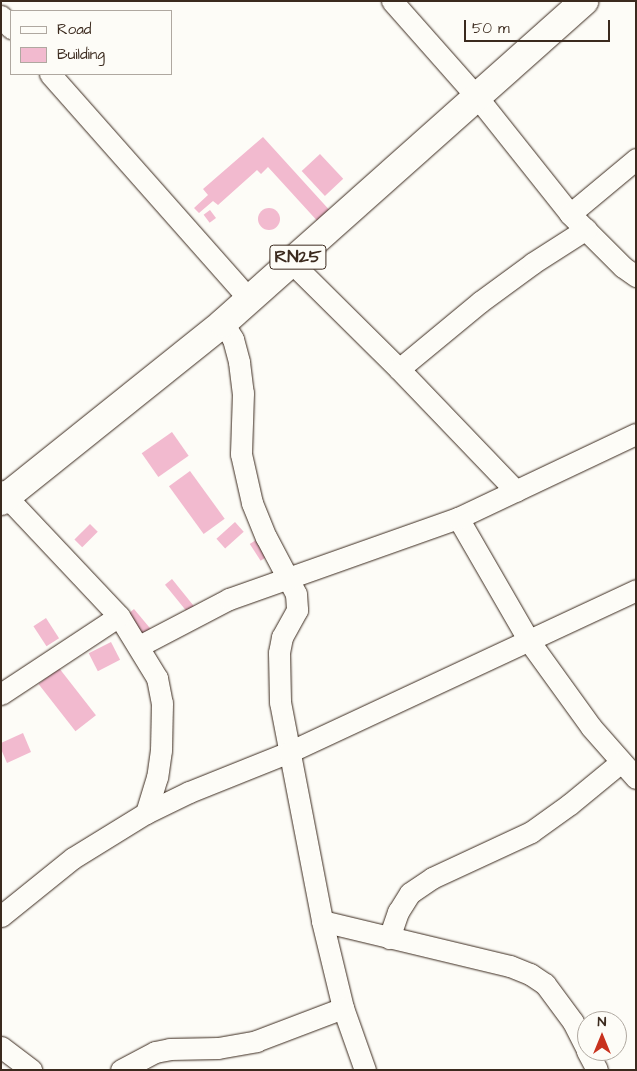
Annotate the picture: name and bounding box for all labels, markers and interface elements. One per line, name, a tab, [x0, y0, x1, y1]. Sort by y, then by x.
legend	[10, 10, 172, 75]
scale bar	[467, 10, 613, 42]
text: 50 m	[472, 18, 510, 39]
text: Road	[57, 19, 91, 40]
text: Building	[57, 44, 105, 65]
road number: RN25	[269, 242, 327, 272]
north arrow	[577, 1011, 627, 1061]
text: N	[598, 1012, 606, 1032]

